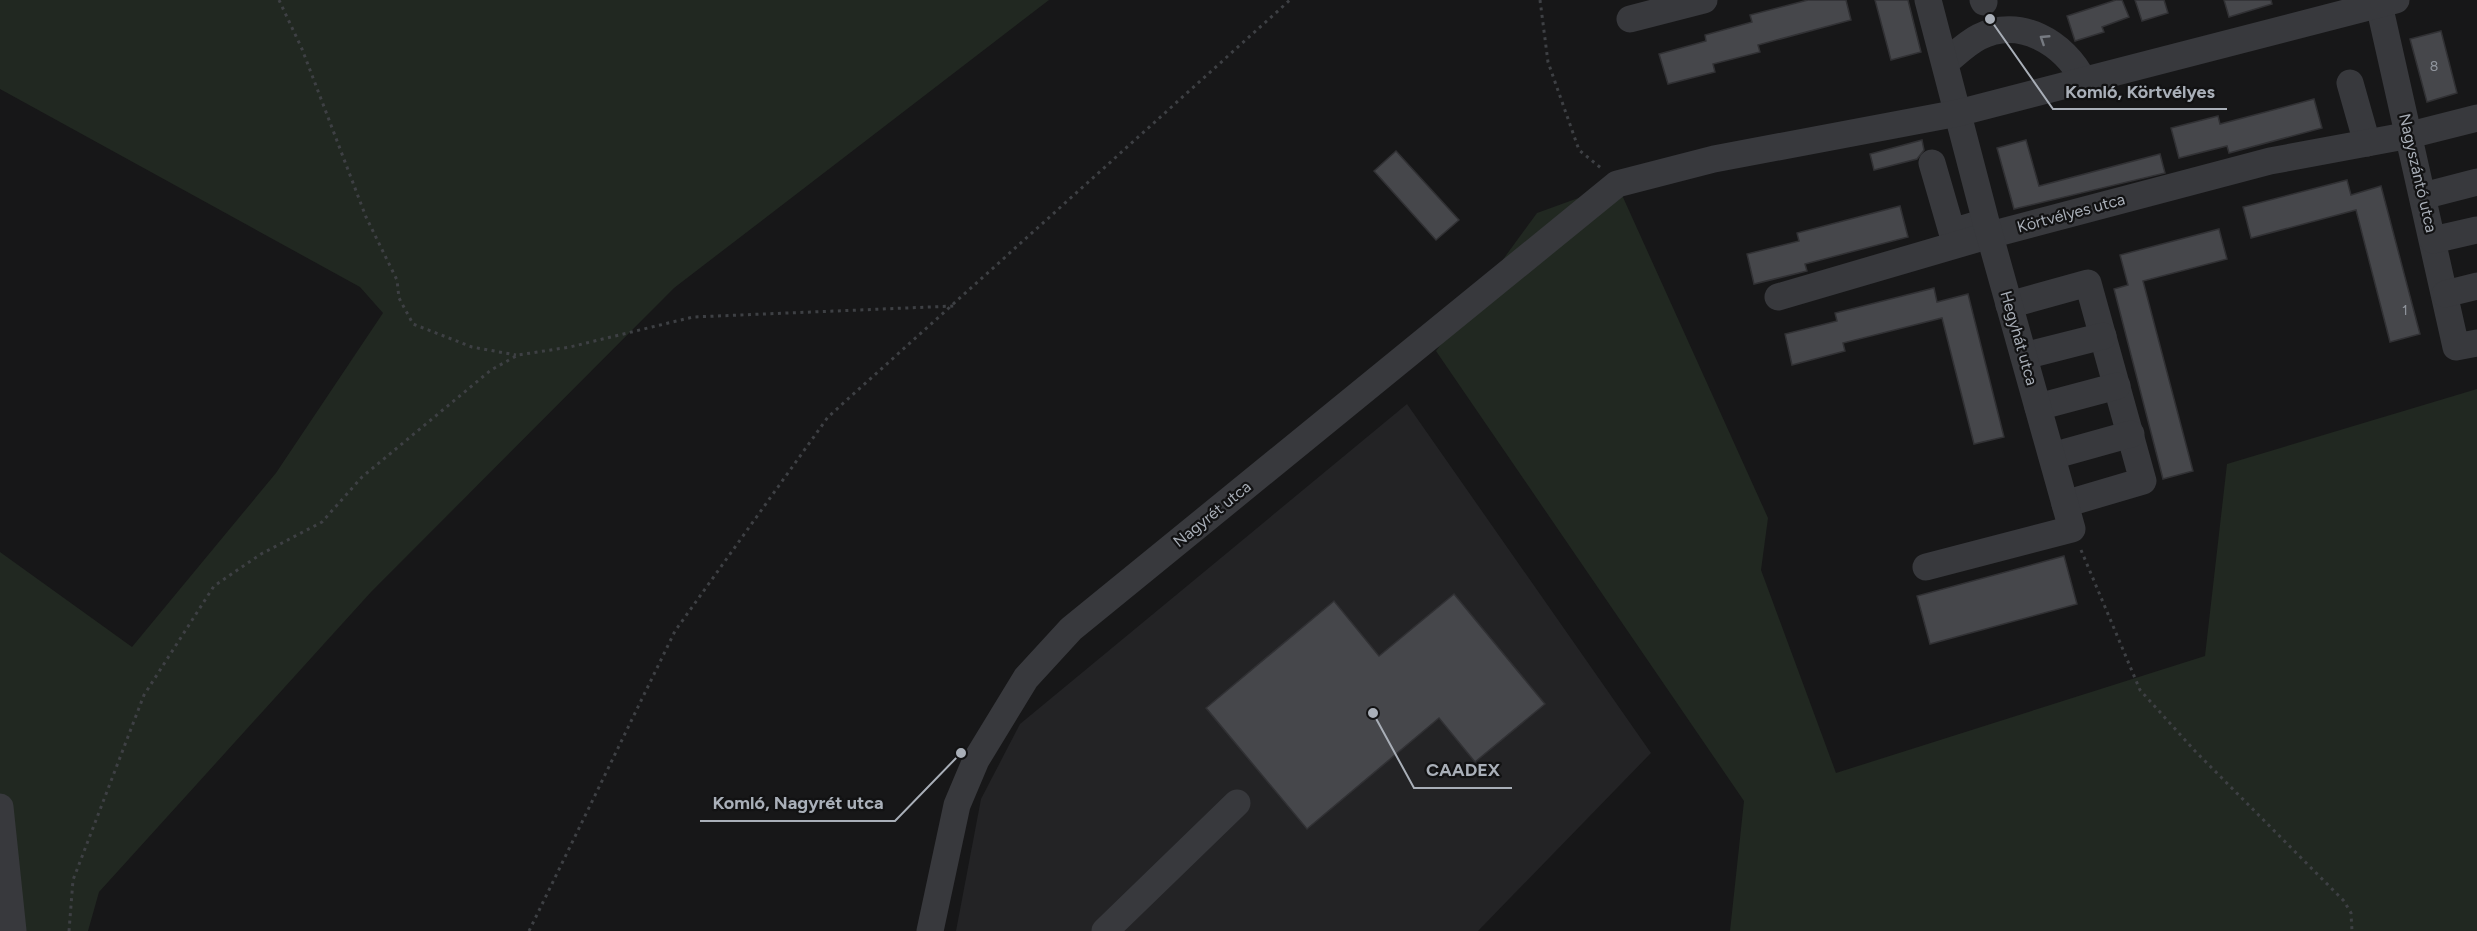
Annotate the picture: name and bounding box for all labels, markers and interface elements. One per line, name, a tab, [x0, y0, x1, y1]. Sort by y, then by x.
one-way arrow	[2039, 35, 2050, 46]
house number: 8	[2430, 58, 2438, 75]
callout: Komló, Körtvélyes	[2053, 73, 2227, 109]
text: Komló, Körtvélyes	[2065, 81, 2216, 103]
street label: Nagyszántó utca	[2395, 112, 2441, 234]
street label: Körtvélyes utca	[2015, 189, 2127, 237]
street label: Hegyhát utca	[1996, 289, 2042, 387]
house number: 1	[2402, 302, 2408, 319]
street label: Nagyrét utca	[1169, 477, 1255, 551]
callout: CAADEX	[1414, 752, 1512, 788]
text: CAADEX	[1426, 759, 1501, 781]
callout: Komló, Nagyrét utca	[700, 785, 895, 821]
text: Komló, Nagyrét utca	[712, 792, 884, 814]

